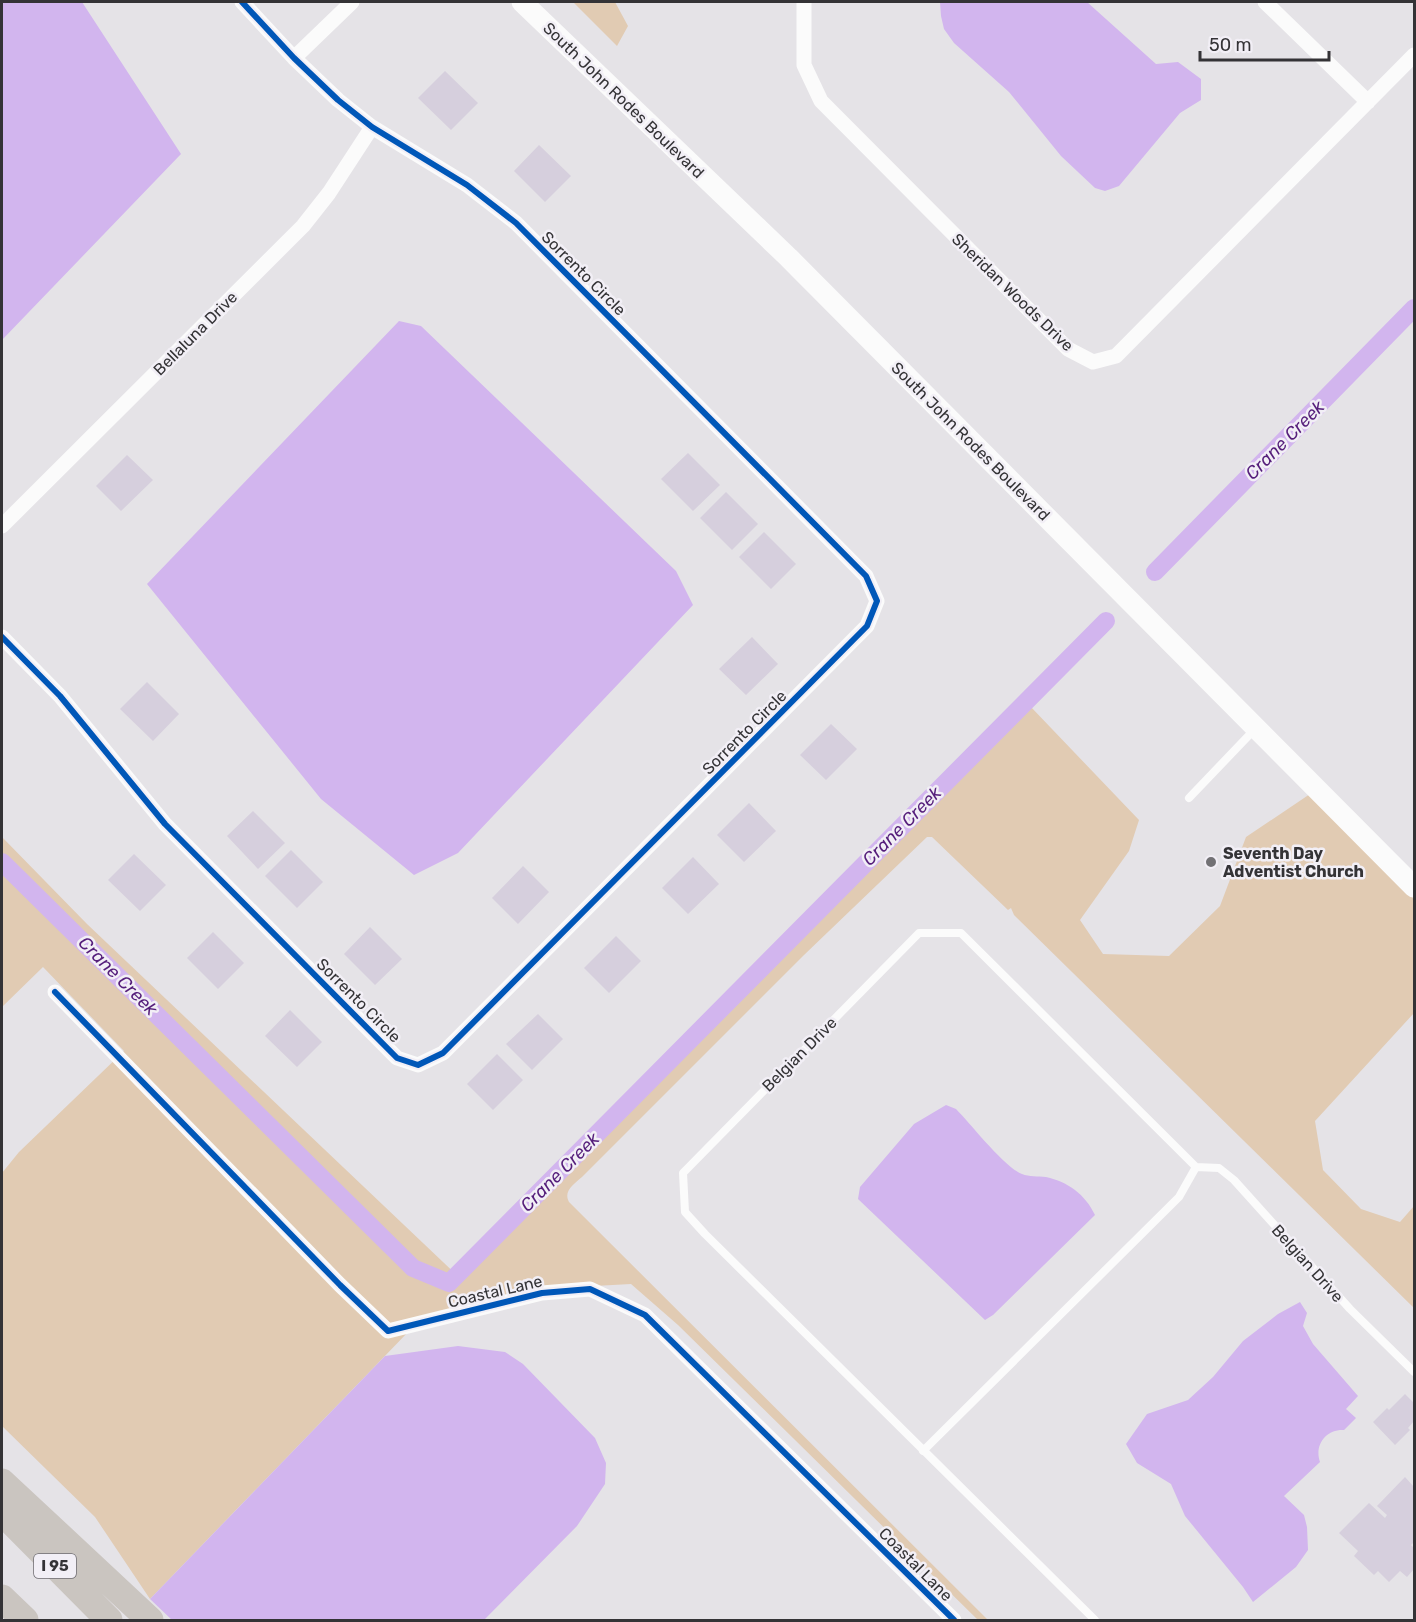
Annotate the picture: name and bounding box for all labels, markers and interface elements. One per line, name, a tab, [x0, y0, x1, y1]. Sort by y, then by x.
street label: South John Rodes Boulevard	[539, 18, 708, 182]
scale bar	[1200, 24, 1329, 62]
text: 50 m	[1209, 34, 1252, 56]
street label: Sorrento Circle	[538, 227, 630, 319]
street label: Sheridan Woods Drive	[948, 230, 1077, 355]
street label: Bellaluna Drive	[149, 287, 241, 379]
street label: South John Rodes Boulevard	[887, 358, 1054, 525]
water label: Crane Creek	[1241, 395, 1330, 484]
street label: Sorrento Circle	[698, 686, 790, 778]
water label: Crane Creek	[858, 781, 947, 870]
place label: Seventh Day Adventist Church	[1223, 844, 1364, 881]
marker: Seventh Day Adventist Church	[1204, 855, 1218, 869]
water label: Crane Creek	[74, 932, 163, 1021]
street label: Sorrento Circle	[313, 954, 405, 1046]
street label: Belgian Drive	[758, 1013, 841, 1096]
water label: Crane Creek	[516, 1127, 605, 1216]
street label: Belgian Drive	[1268, 1221, 1347, 1306]
street label: Coastal Lane	[446, 1271, 544, 1312]
street label: Coastal Lane	[875, 1524, 956, 1605]
road number: I 95	[34, 1554, 76, 1578]

